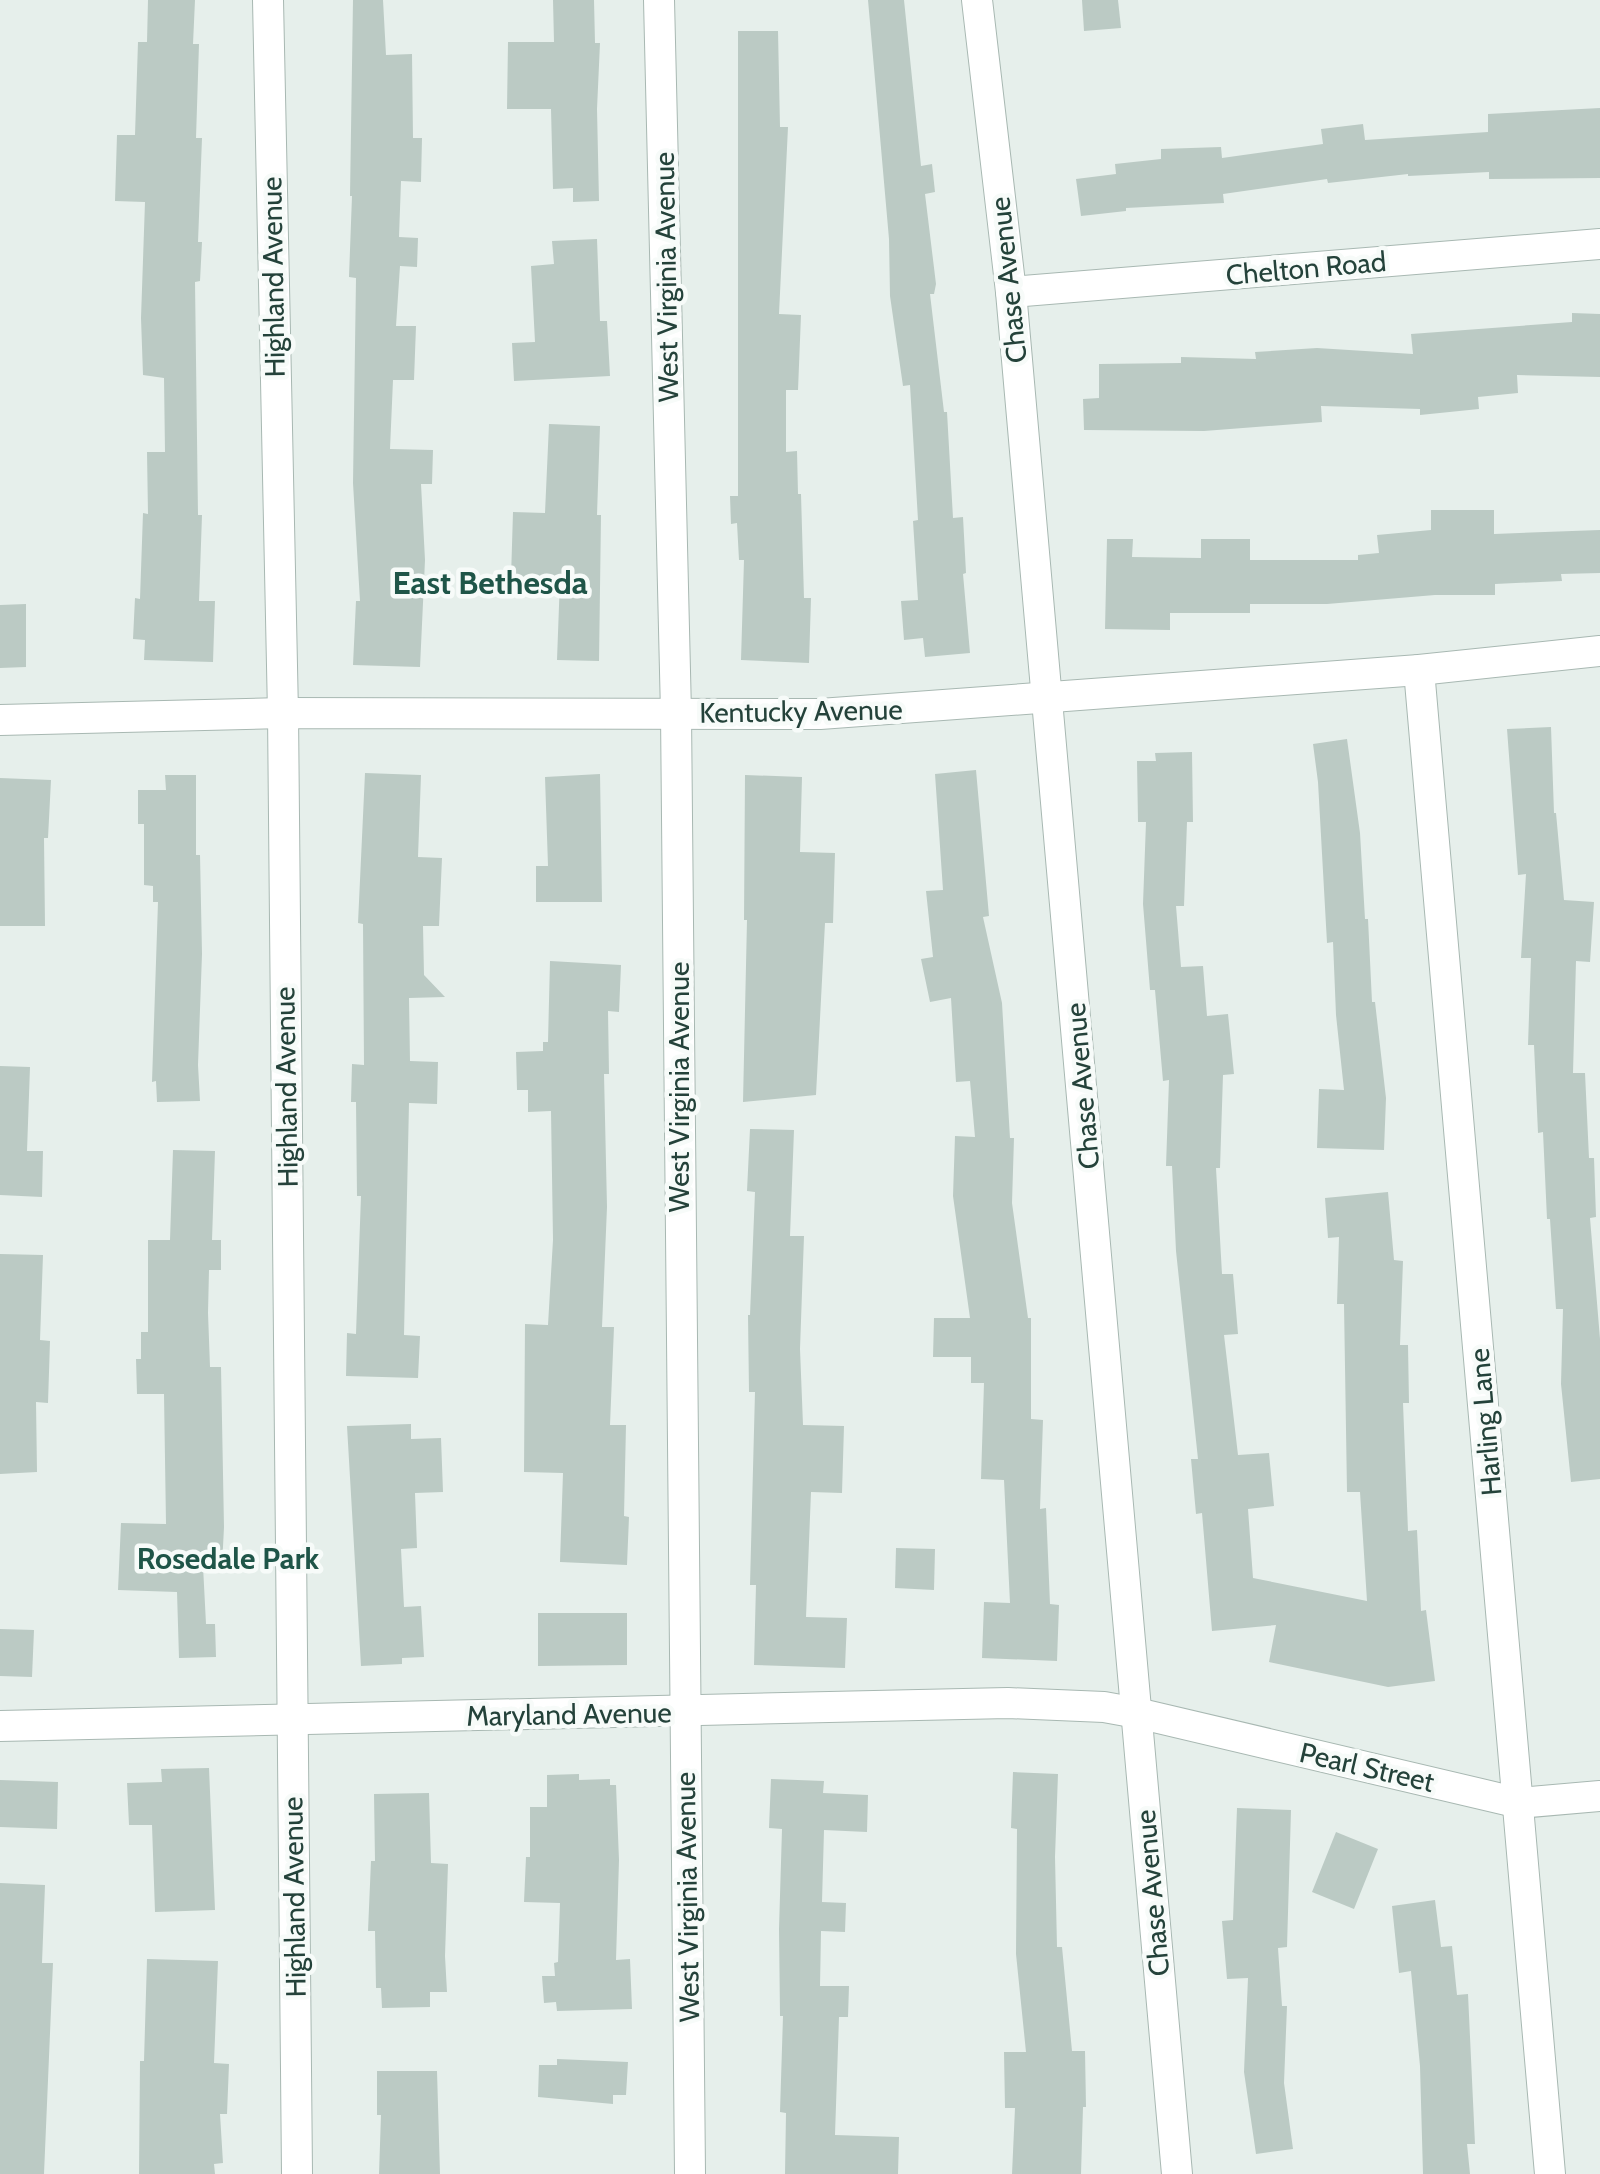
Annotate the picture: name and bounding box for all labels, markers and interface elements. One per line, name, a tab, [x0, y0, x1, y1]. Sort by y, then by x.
street label: West Virginia Avenue	[647, 151, 685, 403]
street label: Highland Avenue	[254, 176, 292, 378]
street label: Chase Avenue	[982, 195, 1034, 365]
street label: Chelton Road	[1225, 244, 1387, 292]
district label: East Bethesda	[392, 563, 588, 602]
street label: Kentucky Avenue	[699, 692, 903, 730]
street label: West Virginia Avenue	[662, 962, 696, 1212]
street label: Highland Avenue	[267, 986, 305, 1188]
street label: Chase Avenue	[1058, 1001, 1106, 1171]
street label: Harling Lane	[1462, 1347, 1508, 1497]
district label: Rosedale Park	[137, 1540, 320, 1577]
street label: Maryland Avenue	[466, 1695, 672, 1733]
street label: Pearl Street	[1296, 1735, 1438, 1799]
street label: West Virginia Avenue	[668, 1771, 706, 2023]
street label: Highland Avenue	[275, 1796, 313, 1998]
street label: Chase Avenue	[1128, 1808, 1176, 1978]

